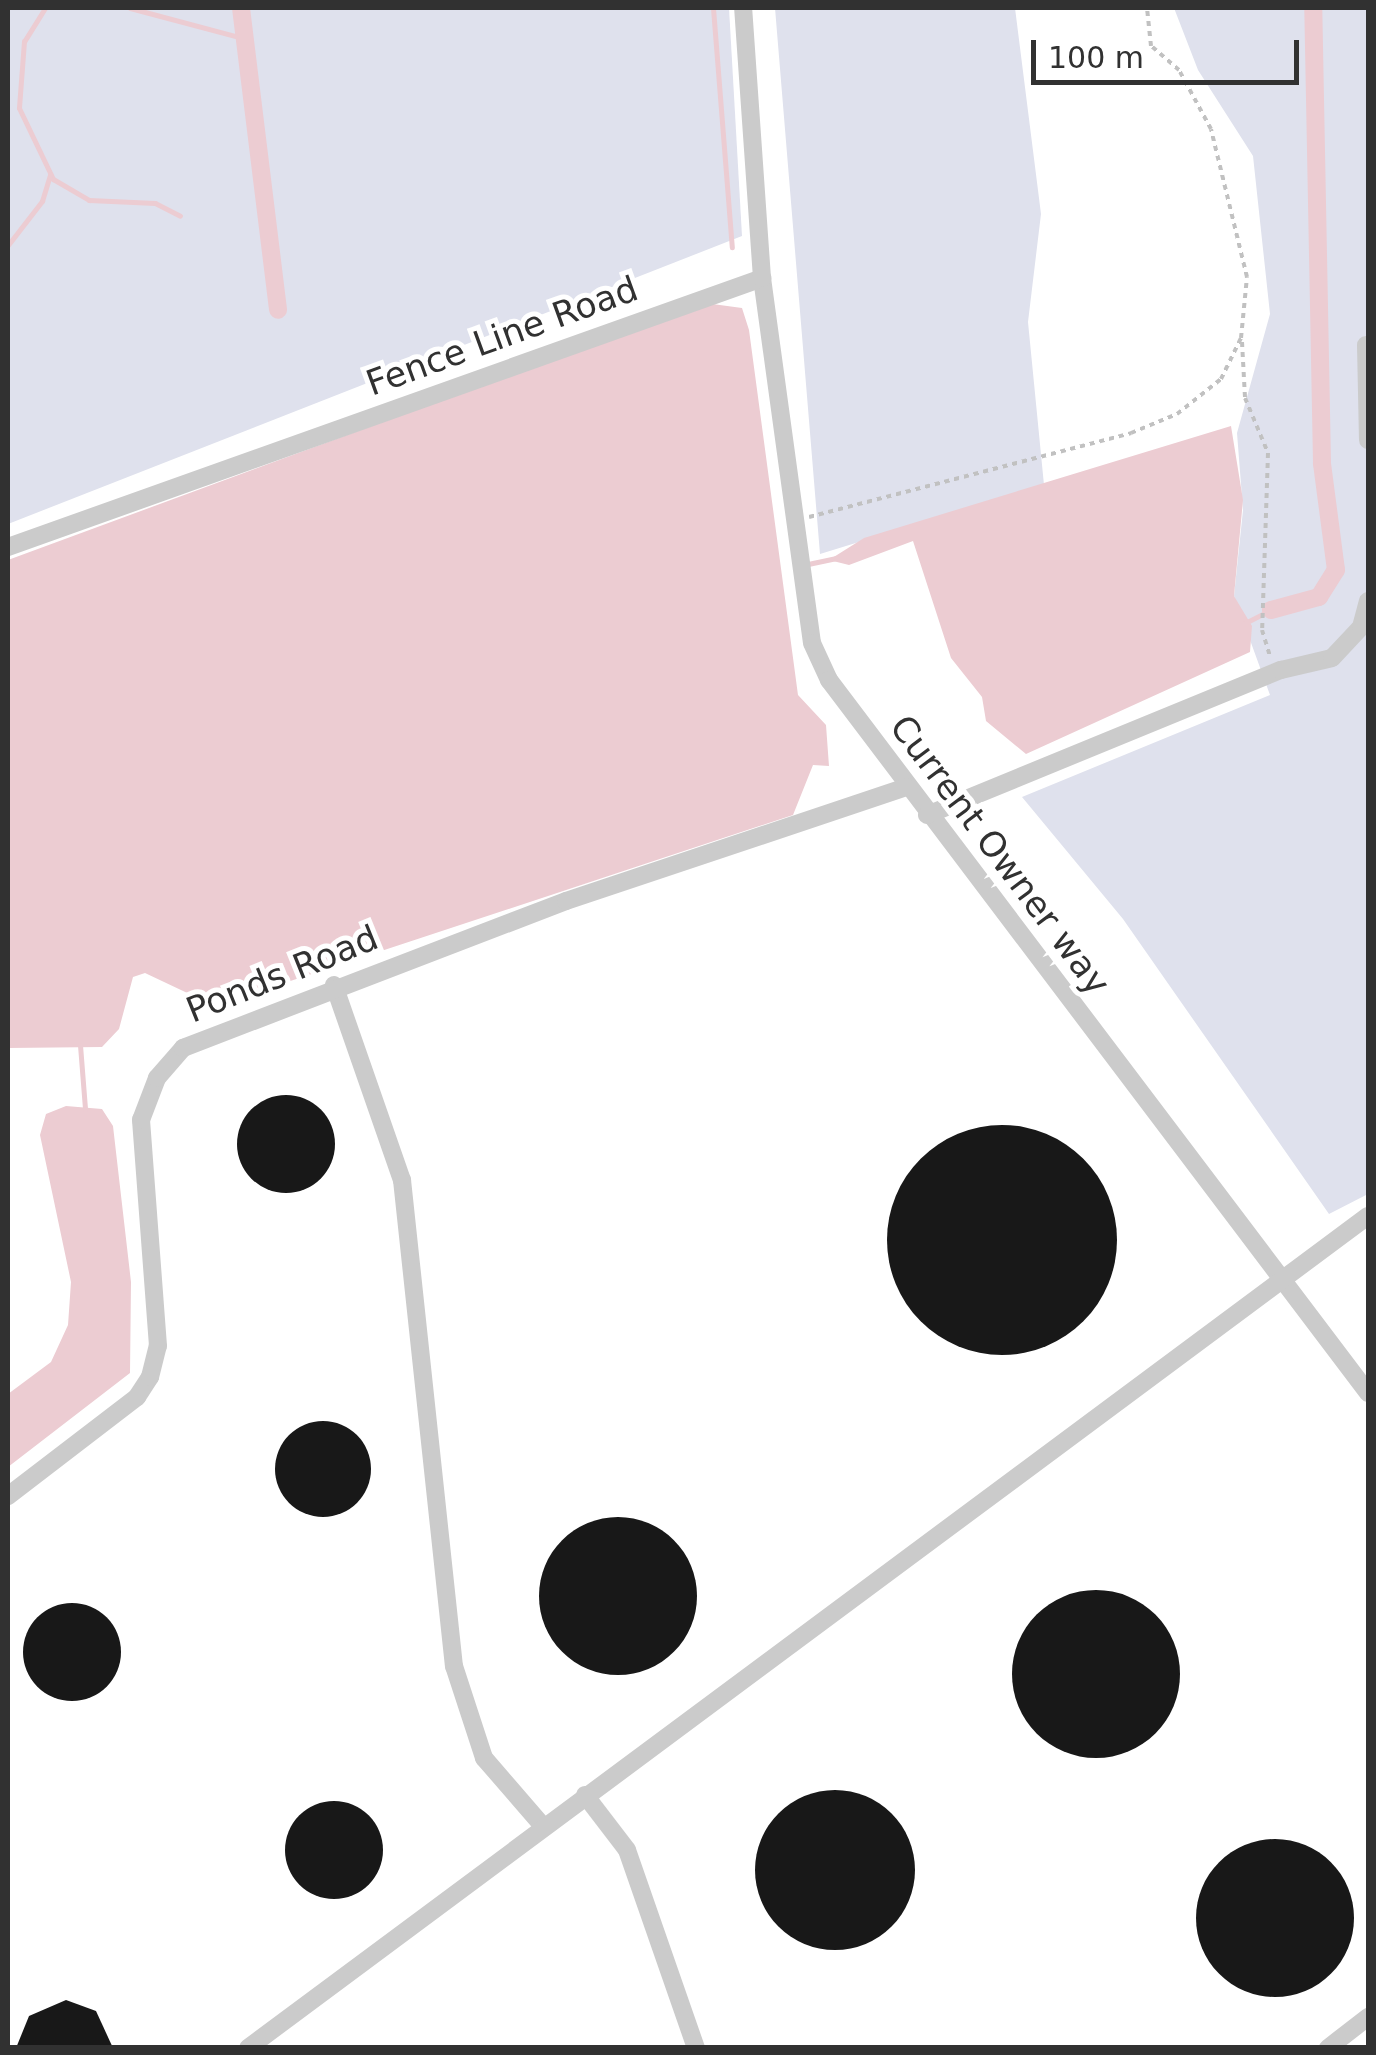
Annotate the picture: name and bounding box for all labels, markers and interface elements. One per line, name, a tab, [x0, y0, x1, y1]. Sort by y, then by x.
scale bar	[1036, 20, 1304, 82]
text: 100 m	[1048, 40, 1144, 75]
street label: Fence Line Road	[361, 267, 643, 405]
street label: Current Owner way	[881, 707, 1119, 1003]
street label: Ponds Road	[180, 917, 384, 1031]

